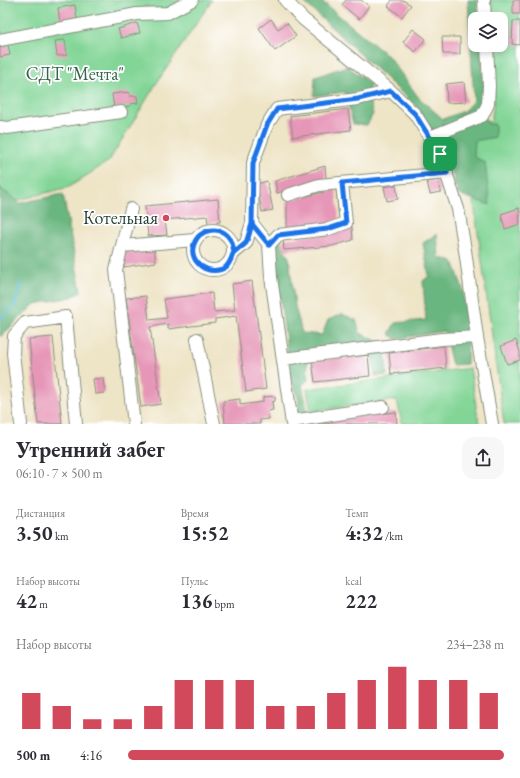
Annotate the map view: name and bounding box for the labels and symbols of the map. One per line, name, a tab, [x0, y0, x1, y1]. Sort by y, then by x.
park label: СДТ "Мечта"	[26, 62, 124, 85]
pin	[423, 137, 457, 171]
place label: Котельная	[83, 206, 158, 229]
marker: Котельная	[161, 213, 171, 223]

